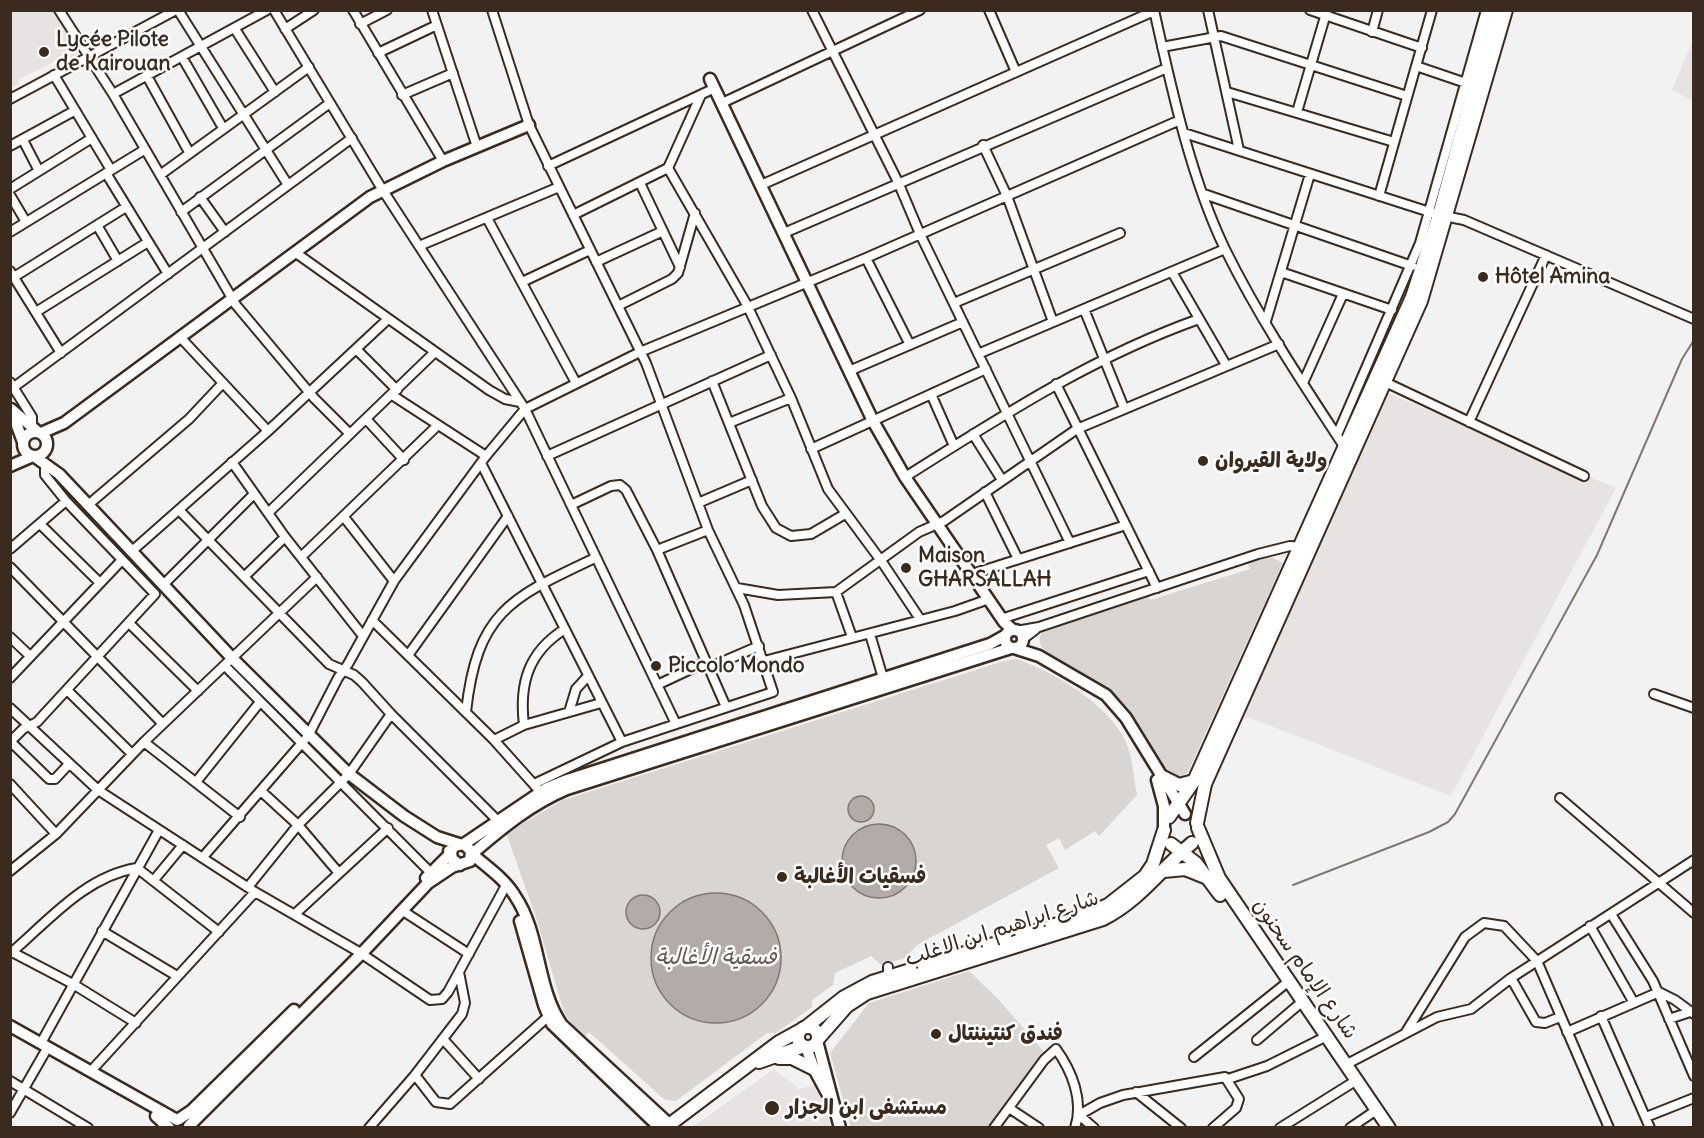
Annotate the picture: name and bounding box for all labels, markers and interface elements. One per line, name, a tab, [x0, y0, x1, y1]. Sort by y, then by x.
place label: Lycée Pilote de Kairouan	[56, 27, 171, 77]
marker: Lycée Pilote de Kairouan	[37, 45, 51, 59]
place label: Hôtel Amina	[1495, 264, 1610, 290]
marker: Hôtel Amina	[1476, 270, 1490, 284]
place label: ولاية القيروان	[1215, 448, 1327, 474]
marker: ولاية القيروان	[1196, 454, 1210, 468]
place label: Maison GHARSALLAH	[918, 543, 1052, 593]
marker: Maison GHARSALLAH	[899, 561, 913, 575]
place label: Piccolo Mondo	[668, 653, 805, 679]
marker: Piccolo Mondo	[649, 659, 663, 673]
place label: فسقيات الأغالبة	[794, 864, 926, 890]
marker: فسقيات الأغالبة	[775, 870, 789, 884]
street label: شارع ابراهيم ابن الاغلب	[902, 886, 1102, 972]
street label: شارع الإمام سحنون	[1247, 894, 1363, 1044]
water label: فسقية الأغالبة	[655, 945, 777, 971]
place label: فندق كنتيننتال	[948, 1021, 1063, 1047]
marker: فندق كنتيننتال	[929, 1027, 943, 1041]
place label: مستشفى ابن الجزار	[786, 1095, 947, 1121]
marker: مستشفى ابن الجزار	[763, 1099, 781, 1117]

